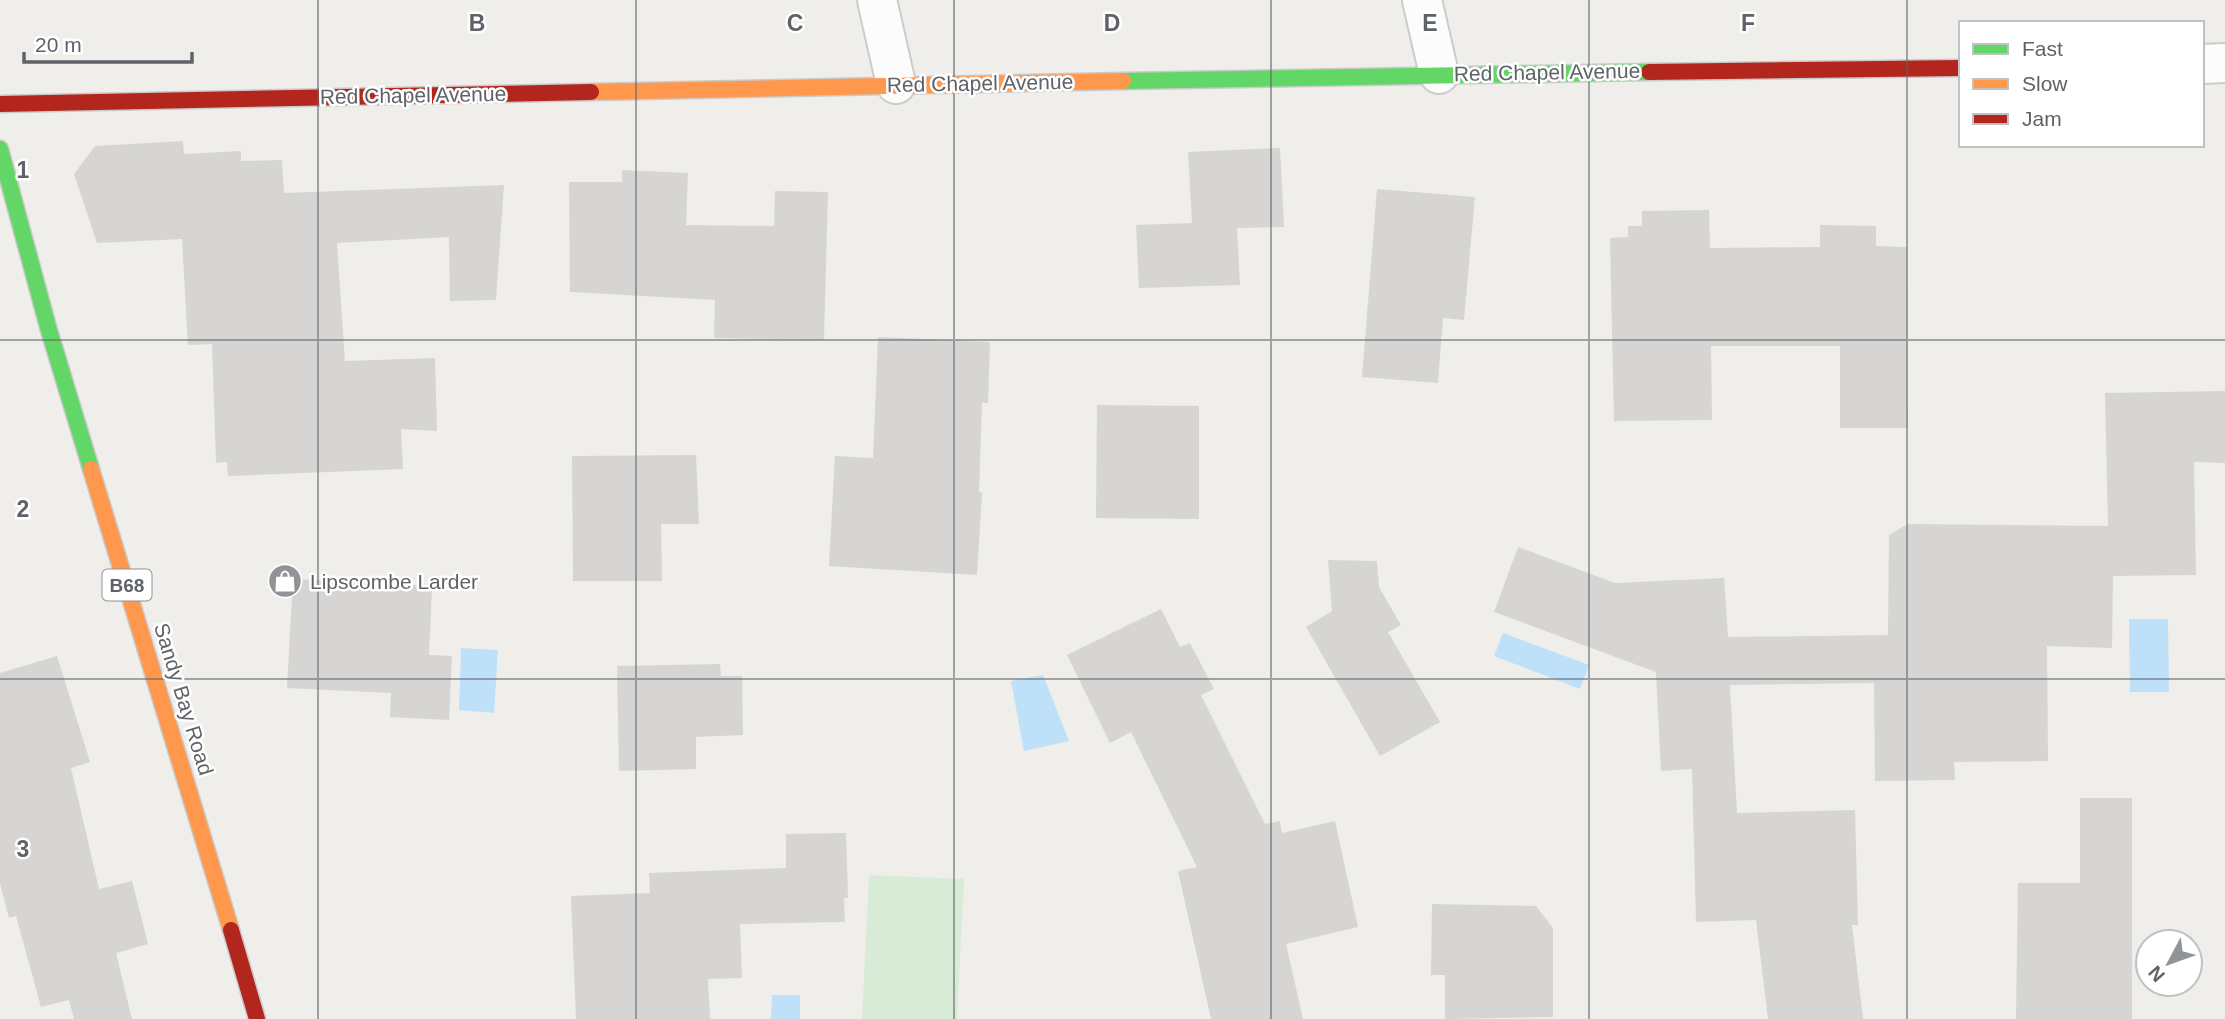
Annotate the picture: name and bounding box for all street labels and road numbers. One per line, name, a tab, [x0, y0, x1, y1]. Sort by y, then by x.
street label: Red Chapel Avenue	[1454, 59, 1640, 85]
street label: Red Chapel Avenue	[887, 70, 1073, 96]
street label: Red Chapel Avenue	[320, 82, 506, 108]
road number: B68	[102, 570, 152, 600]
street label: Sandy Bay Road	[150, 620, 218, 778]

